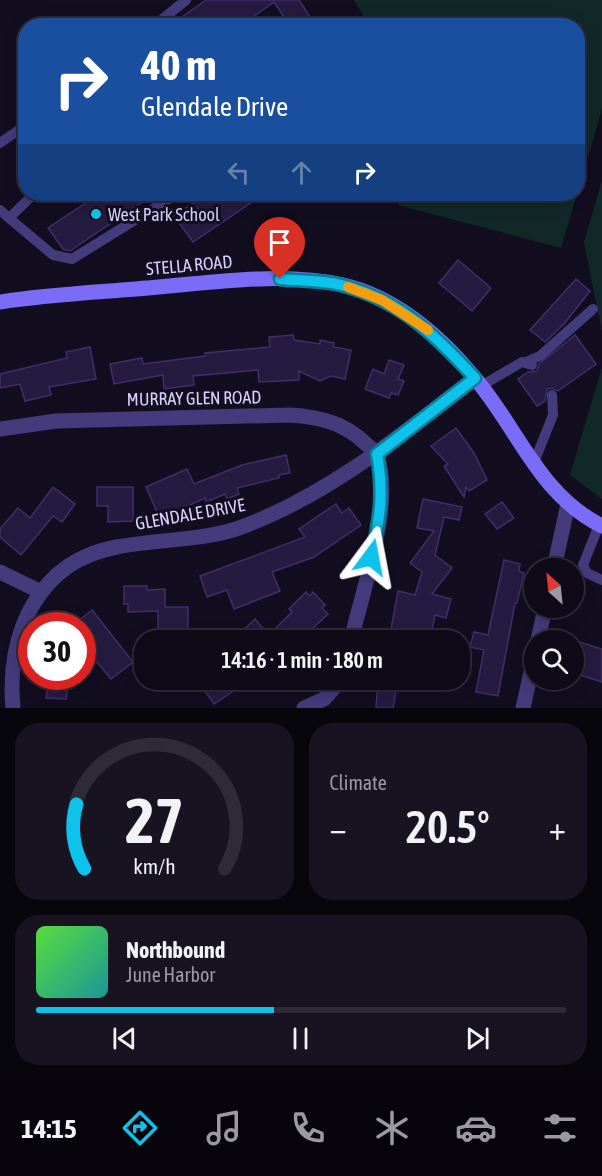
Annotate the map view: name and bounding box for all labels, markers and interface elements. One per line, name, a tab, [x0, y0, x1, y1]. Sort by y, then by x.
text: 40 m	[141, 41, 216, 89]
icon: right	[42, 42, 120, 120]
text: Glendale Drive	[141, 91, 288, 122]
icon: left	[222, 156, 255, 189]
icon: ahead	[285, 156, 318, 189]
icon: right	[348, 156, 381, 189]
place label: West Park School	[108, 204, 220, 225]
marker: West Park School	[89, 207, 103, 221]
pin	[254, 217, 305, 279]
icon: arrive	[263, 226, 296, 259]
street label: STELLA ROAD	[145, 251, 233, 279]
street label: MURRAY GLEN ROAD	[127, 386, 261, 410]
street label: GLENDALE DRIVE	[134, 494, 247, 534]
position arrow	[339, 525, 403, 589]
north arrow	[524, 558, 584, 618]
map controls	[524, 558, 584, 690]
speed limit sign: 30	[18, 612, 96, 690]
button: search	[524, 630, 584, 690]
text: 14:16 · 1 min · 180 m	[221, 647, 383, 673]
text: Climate	[330, 771, 387, 794]
text: 27	[125, 785, 184, 856]
text: 20.5°	[406, 801, 490, 853]
text: −	[330, 809, 347, 847]
text: +	[549, 809, 566, 847]
text: km/h	[133, 854, 176, 879]
text: Northbound	[126, 937, 225, 963]
text: June Harbor	[126, 963, 215, 986]
icon: previous	[108, 1022, 141, 1055]
icon: pause	[284, 1022, 317, 1055]
icon: next	[461, 1022, 494, 1055]
icon: directions	[119, 1107, 161, 1149]
icon: music	[203, 1107, 245, 1149]
icon: phone	[287, 1107, 329, 1149]
icon: climate	[371, 1107, 413, 1149]
icon: car	[455, 1107, 497, 1149]
icon: filters	[539, 1107, 581, 1149]
text: 14:15	[21, 1113, 77, 1144]

